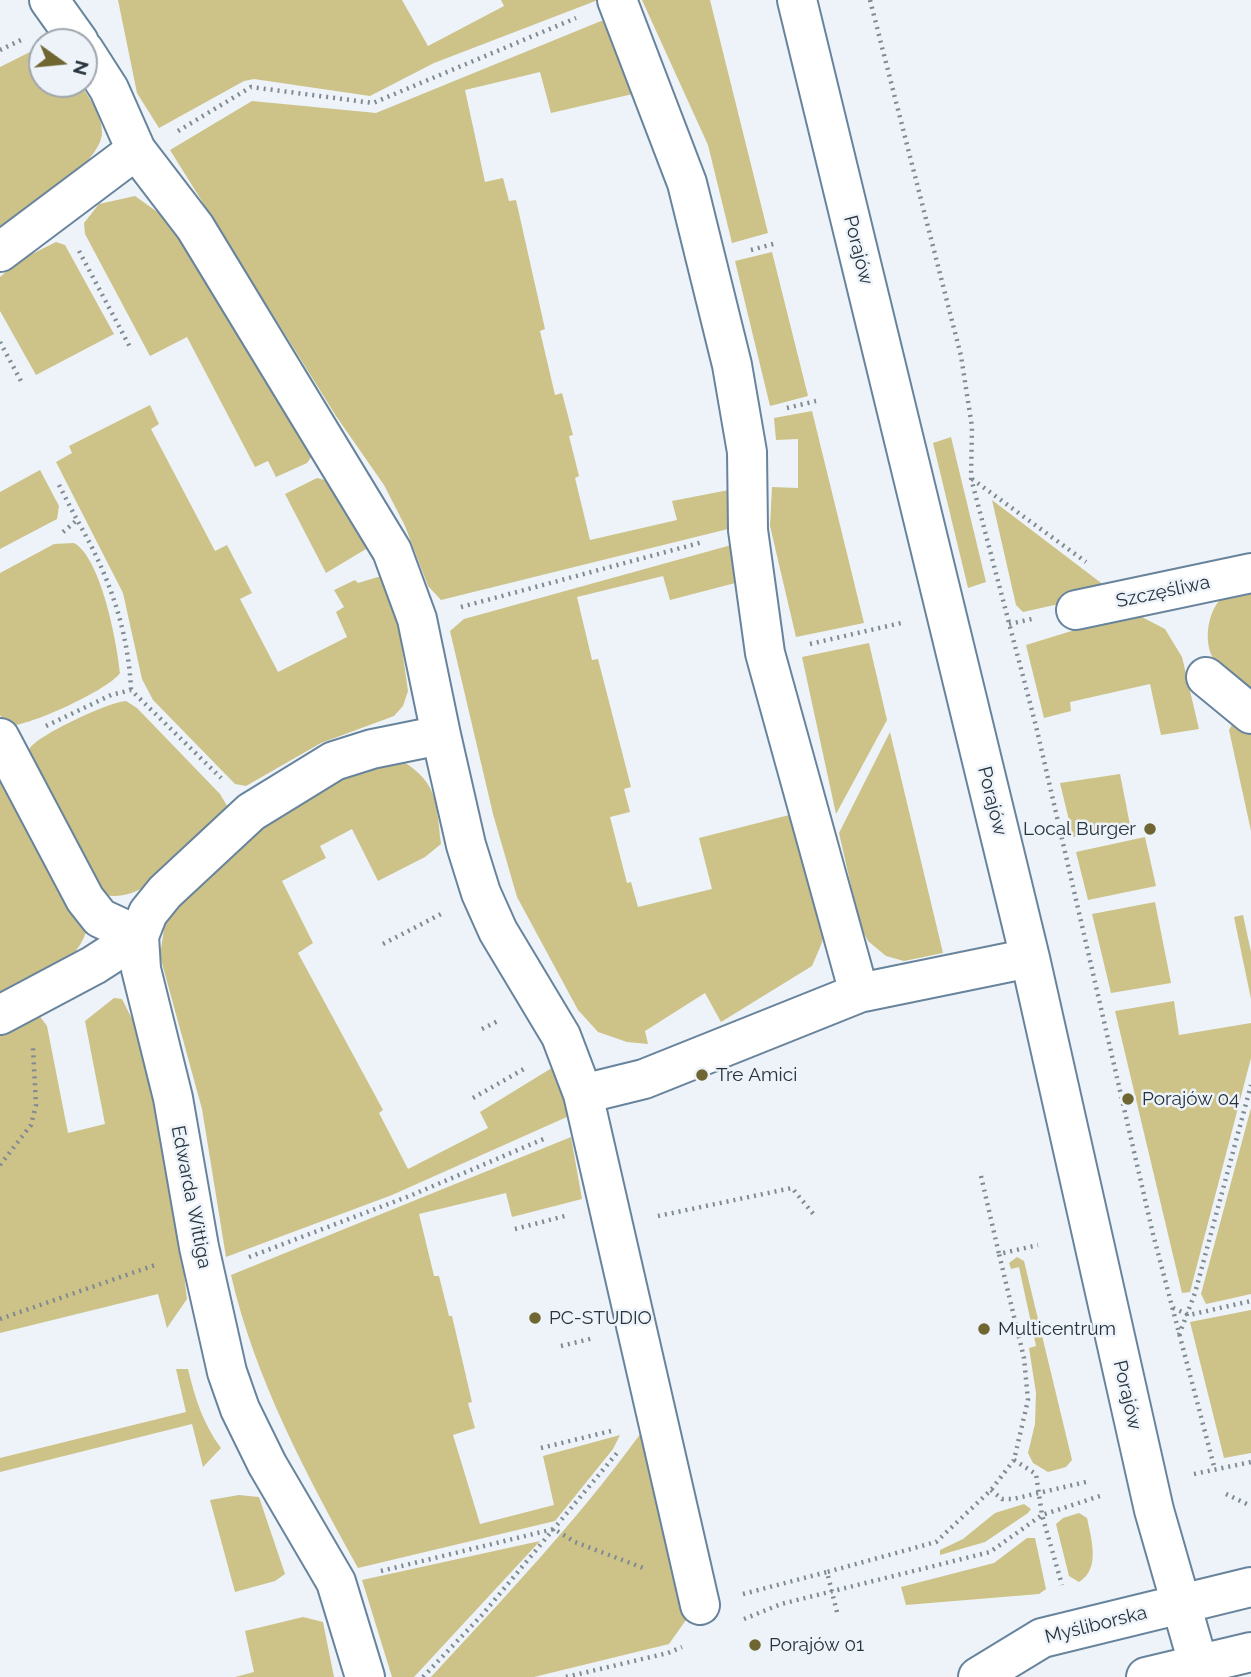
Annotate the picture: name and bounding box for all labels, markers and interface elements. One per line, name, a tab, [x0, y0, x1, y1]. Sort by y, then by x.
north arrow	[28, 28, 98, 98]
text: N	[69, 58, 94, 78]
street label: Porajów	[838, 213, 878, 287]
street label: Szczęśliwa	[1114, 571, 1212, 613]
street label: Porajów	[972, 764, 1012, 838]
place label: Local Burger	[1023, 818, 1136, 840]
marker: Local Burger	[1142, 821, 1158, 837]
place label: Tre Amici	[716, 1064, 797, 1086]
marker: Tre Amici	[694, 1067, 710, 1083]
place label: Porajów 04	[1142, 1088, 1239, 1110]
marker: Porajów 04	[1120, 1091, 1136, 1107]
street label: Edwarda Wittiga	[166, 1124, 216, 1270]
place label: PC-STUDIO	[549, 1307, 652, 1329]
marker: PC-STUDIO	[527, 1310, 543, 1326]
place label: Multicentrum	[998, 1318, 1116, 1340]
marker: Multicentrum	[976, 1321, 992, 1337]
street label: Porajów	[1108, 1358, 1146, 1432]
street label: Myśliborska	[1043, 1601, 1149, 1649]
place label: Porajów 01	[769, 1634, 864, 1656]
marker: Porajów 01	[747, 1637, 763, 1653]

